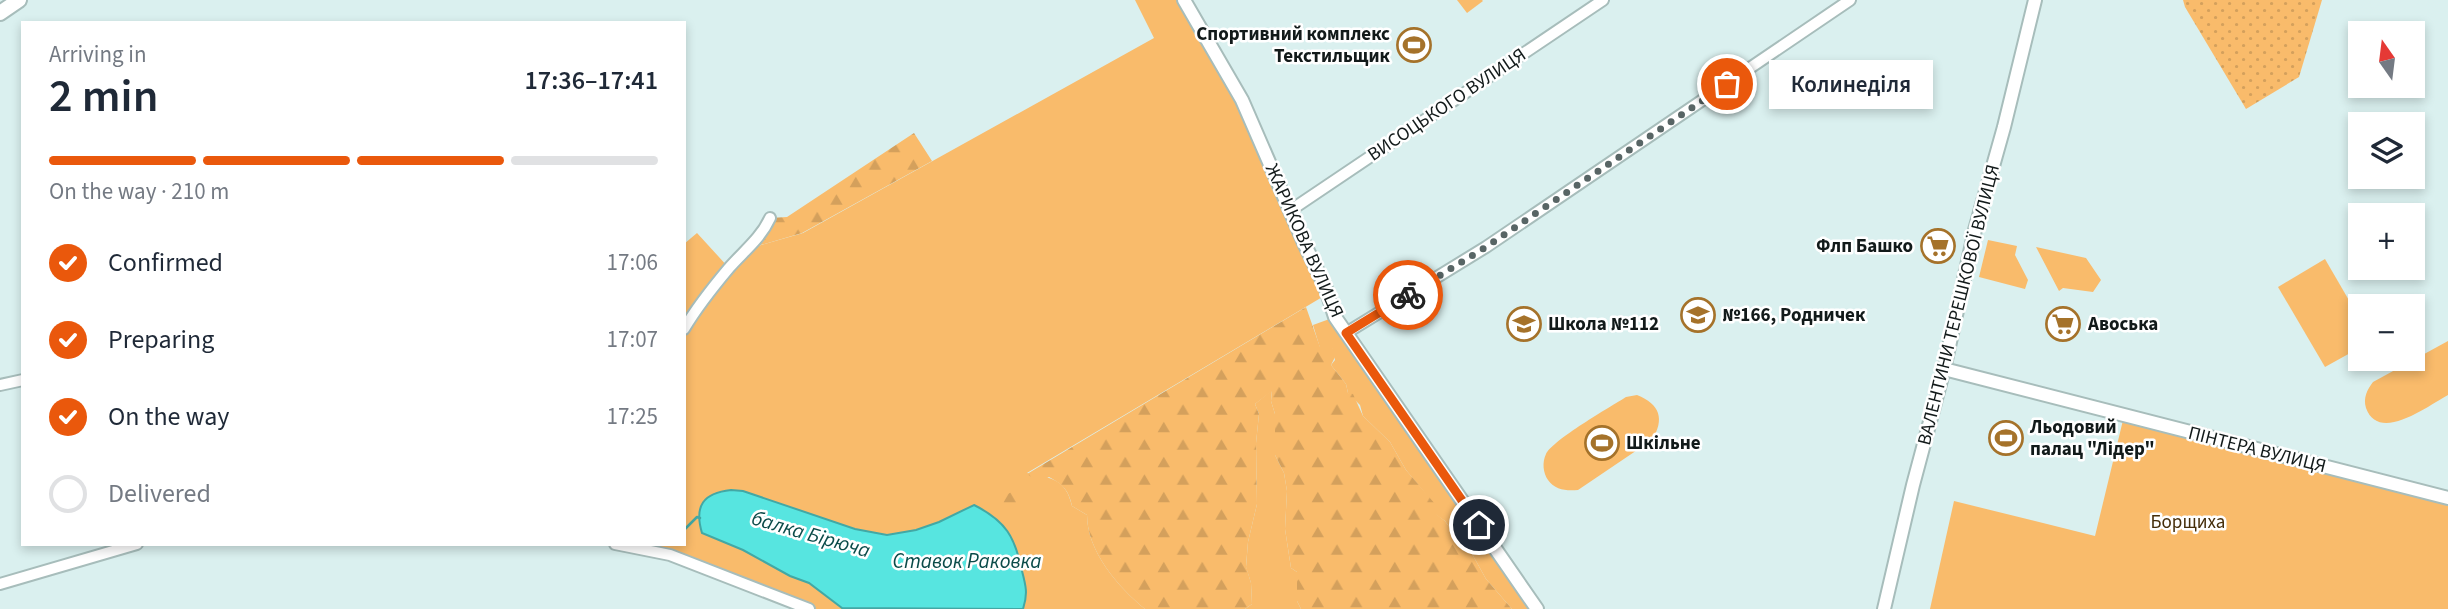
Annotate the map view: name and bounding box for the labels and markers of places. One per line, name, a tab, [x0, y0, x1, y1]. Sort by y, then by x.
place label: Спортивний комплекс Текстильщик	[1196, 21, 1391, 70]
sports icon: Спортивний комплекс Текстильщик	[1395, 26, 1433, 64]
pin	[1697, 54, 1757, 114]
callout: Колинеділя	[1769, 60, 1934, 108]
supermarket icon: Флп Башко	[1919, 227, 1957, 265]
place label: Флп Башко	[1816, 233, 1913, 260]
school or university icon: №166, Родничек	[1679, 296, 1717, 334]
place label: №166, Родничек	[1722, 302, 1866, 329]
school or university icon: Школа №112	[1505, 305, 1543, 343]
supermarket icon: Авоська	[2044, 305, 2082, 343]
place label: Школа №112	[1548, 311, 1659, 338]
place label: Авоська	[2087, 311, 2158, 338]
place label: Льодовий палац "Лідер"	[2029, 414, 2155, 463]
sports icon: Льодовий палац "Лідер"	[1987, 419, 2025, 457]
sports icon: Шкільне	[1583, 424, 1621, 462]
place label: Шкільне	[1626, 430, 1701, 457]
pin	[1449, 495, 1509, 555]

